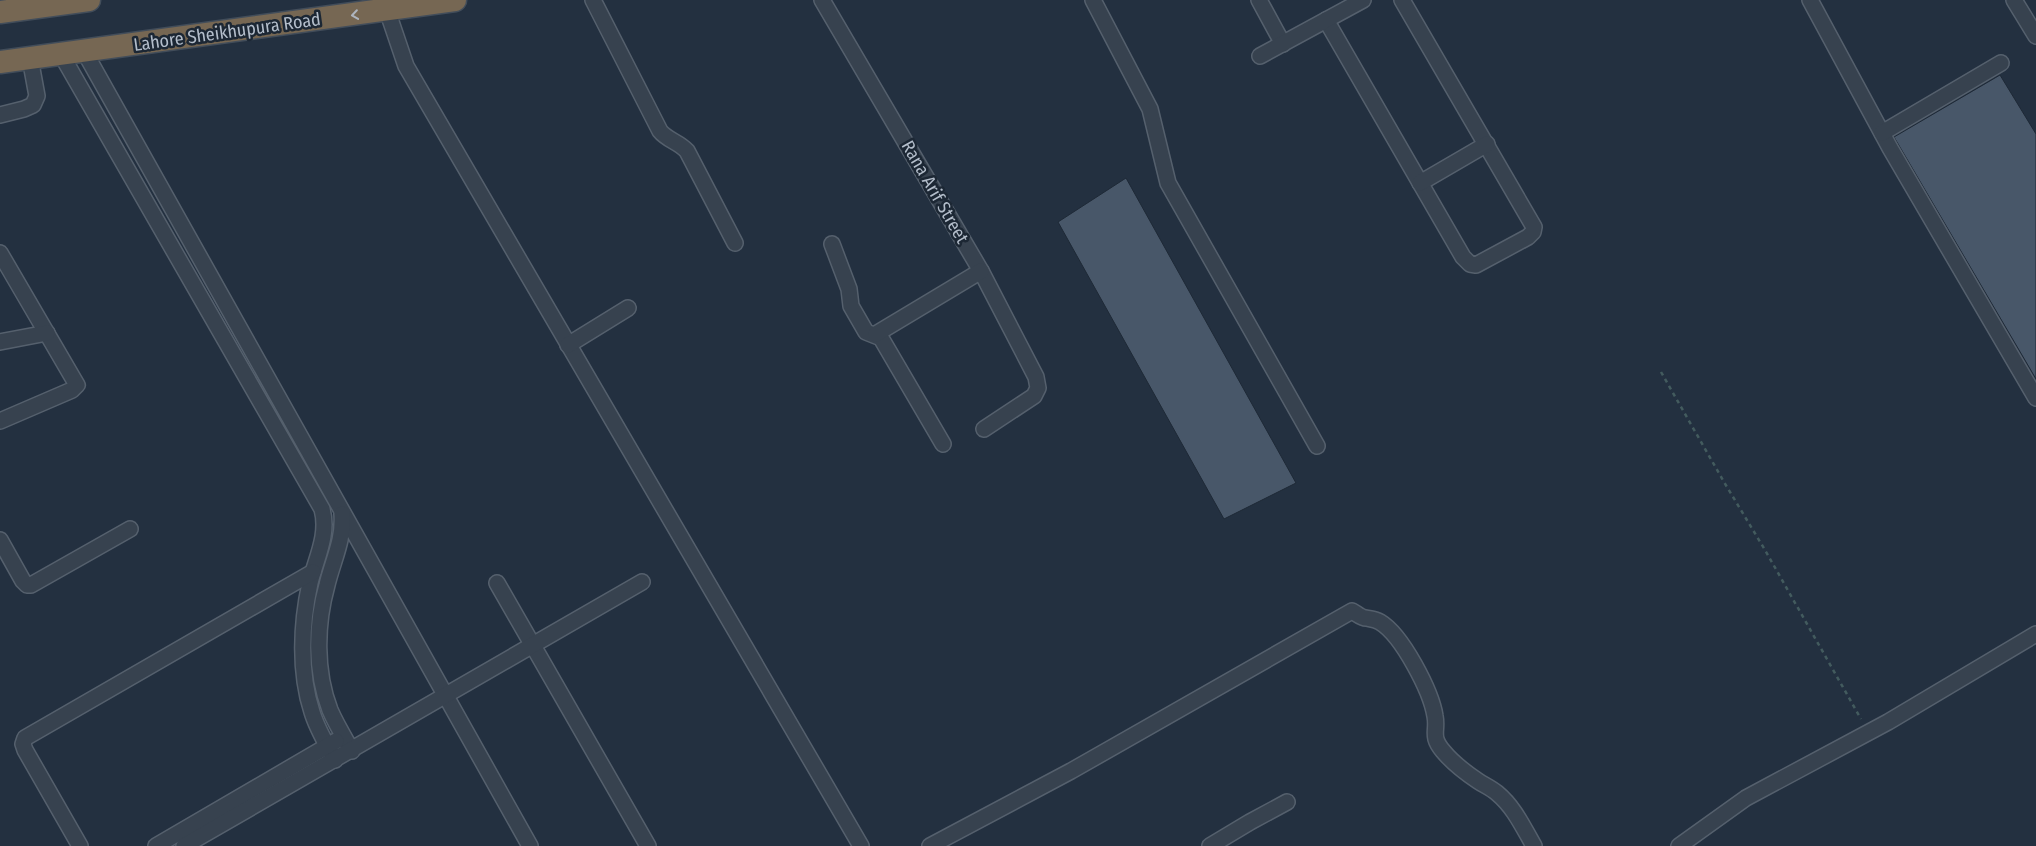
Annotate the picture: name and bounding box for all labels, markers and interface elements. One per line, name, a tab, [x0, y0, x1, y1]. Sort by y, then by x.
street label: Lahore Sheikhupura Road	[132, 8, 322, 56]
one-way arrow	[350, 9, 359, 19]
street label: Rana Arif Street	[897, 137, 973, 248]

